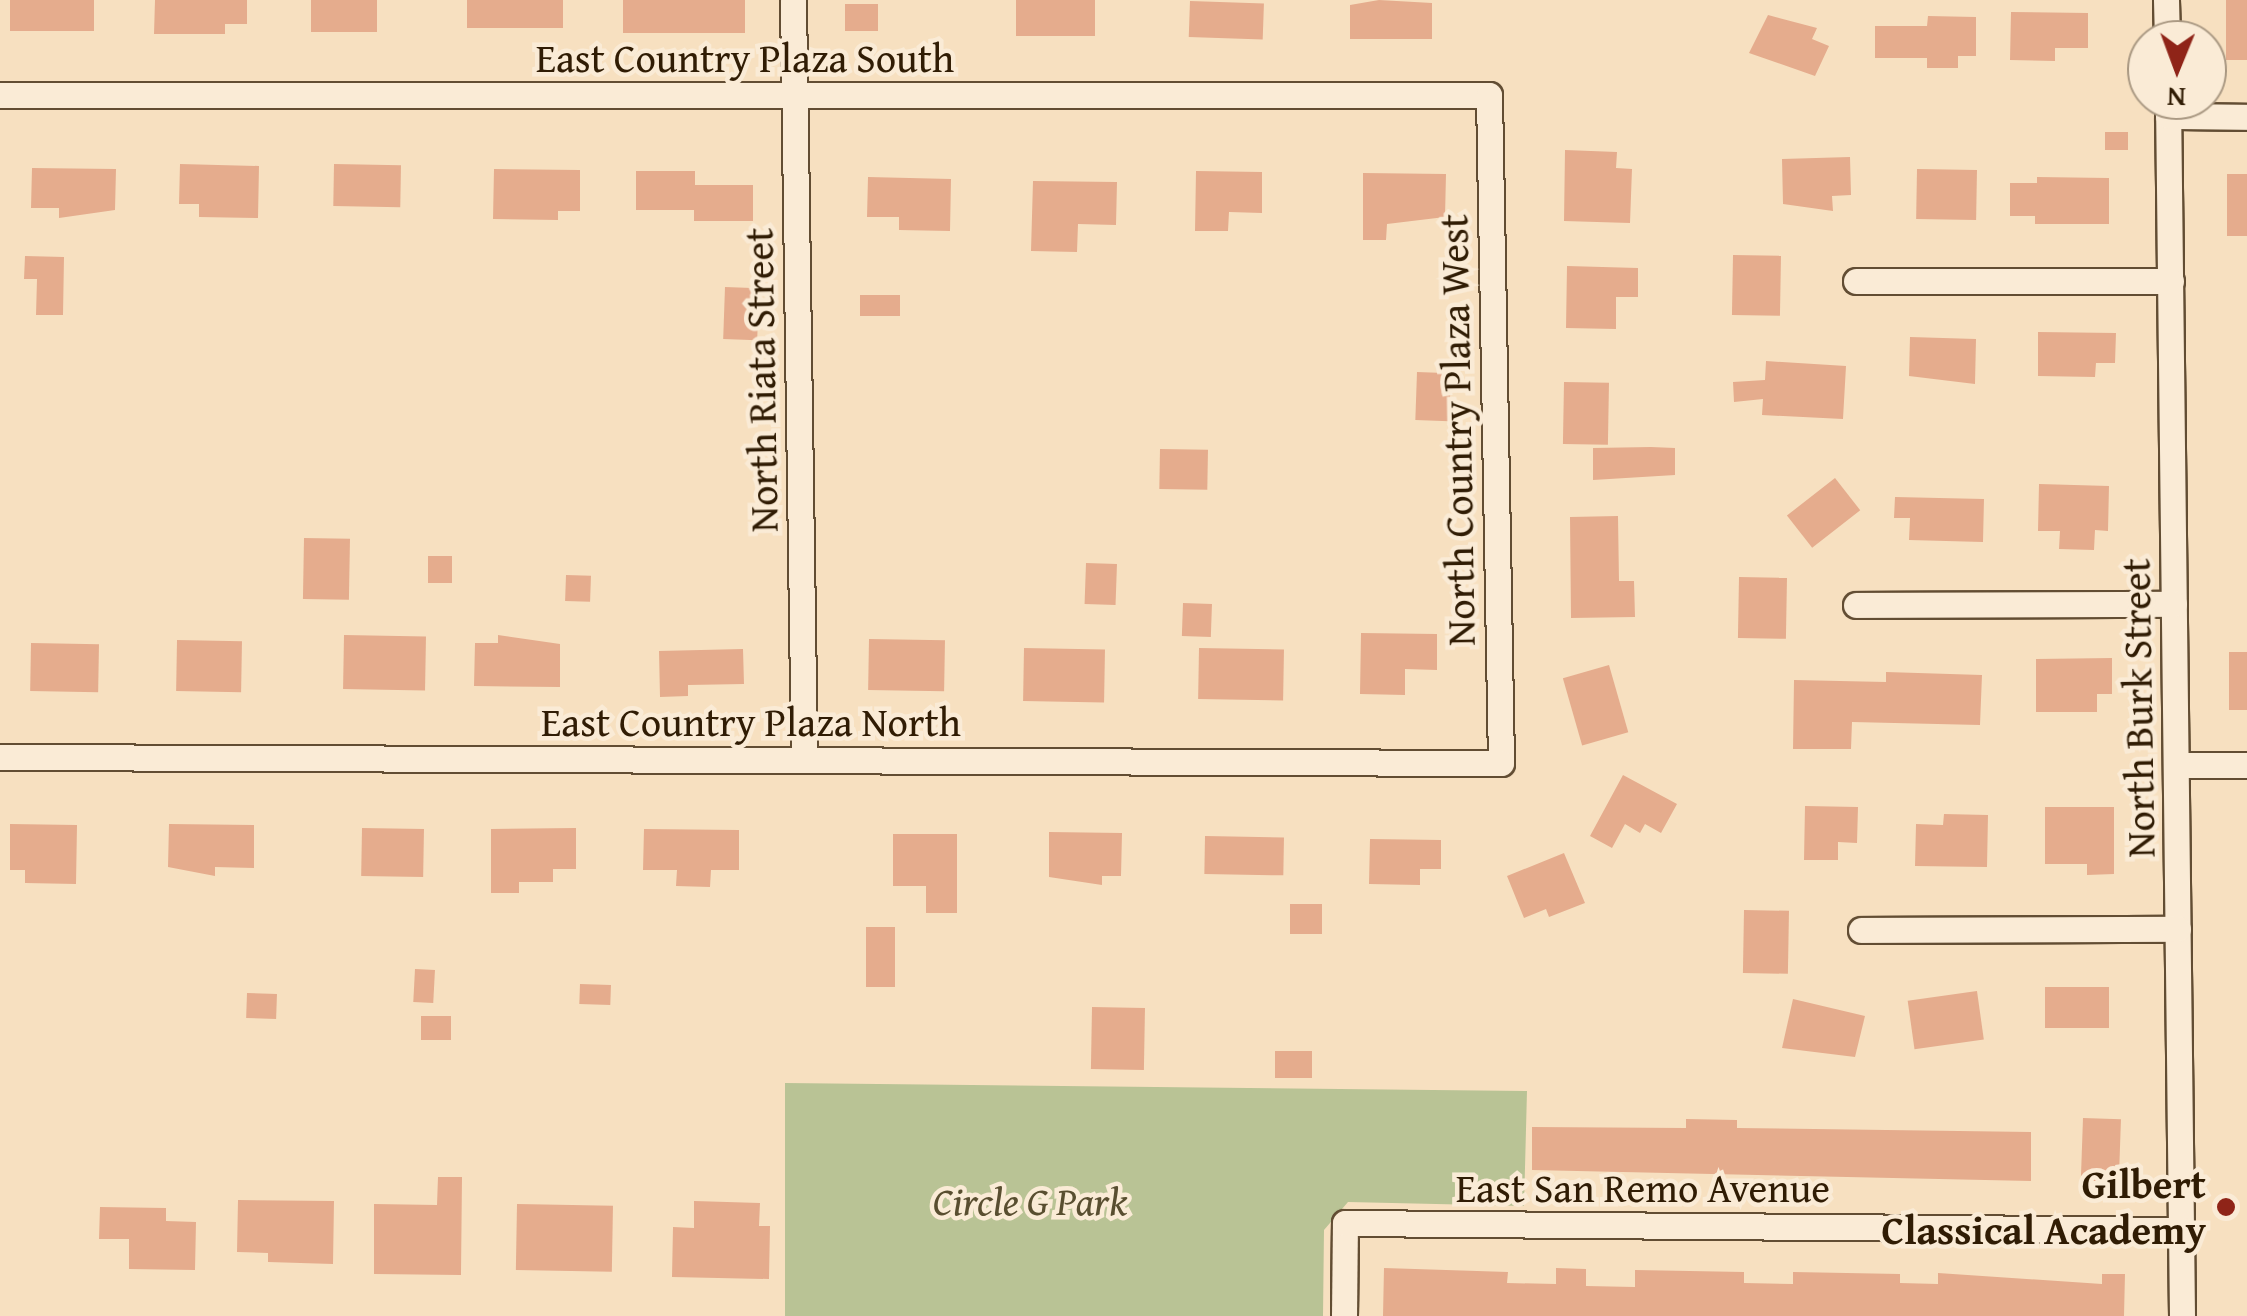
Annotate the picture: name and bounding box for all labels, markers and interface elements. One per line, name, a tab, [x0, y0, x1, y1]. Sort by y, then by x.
north arrow	[2127, 20, 2227, 120]
street label: East Country Plaza South	[536, 34, 954, 82]
text: N	[2167, 78, 2186, 119]
street label: North Country Plaza West	[1429, 214, 1485, 646]
street label: North Riata Street	[734, 227, 788, 533]
street label: North Burk Street	[2111, 558, 2165, 858]
street label: East Country Plaza North	[541, 698, 961, 746]
place label: Gilbert Classical Academy	[1882, 1160, 2206, 1254]
street label: East San Remo Avenue	[1456, 1164, 1830, 1212]
park label: Circle G Park	[933, 1177, 1127, 1225]
marker: Gilbert Classical Academy	[2215, 1196, 2237, 1218]

